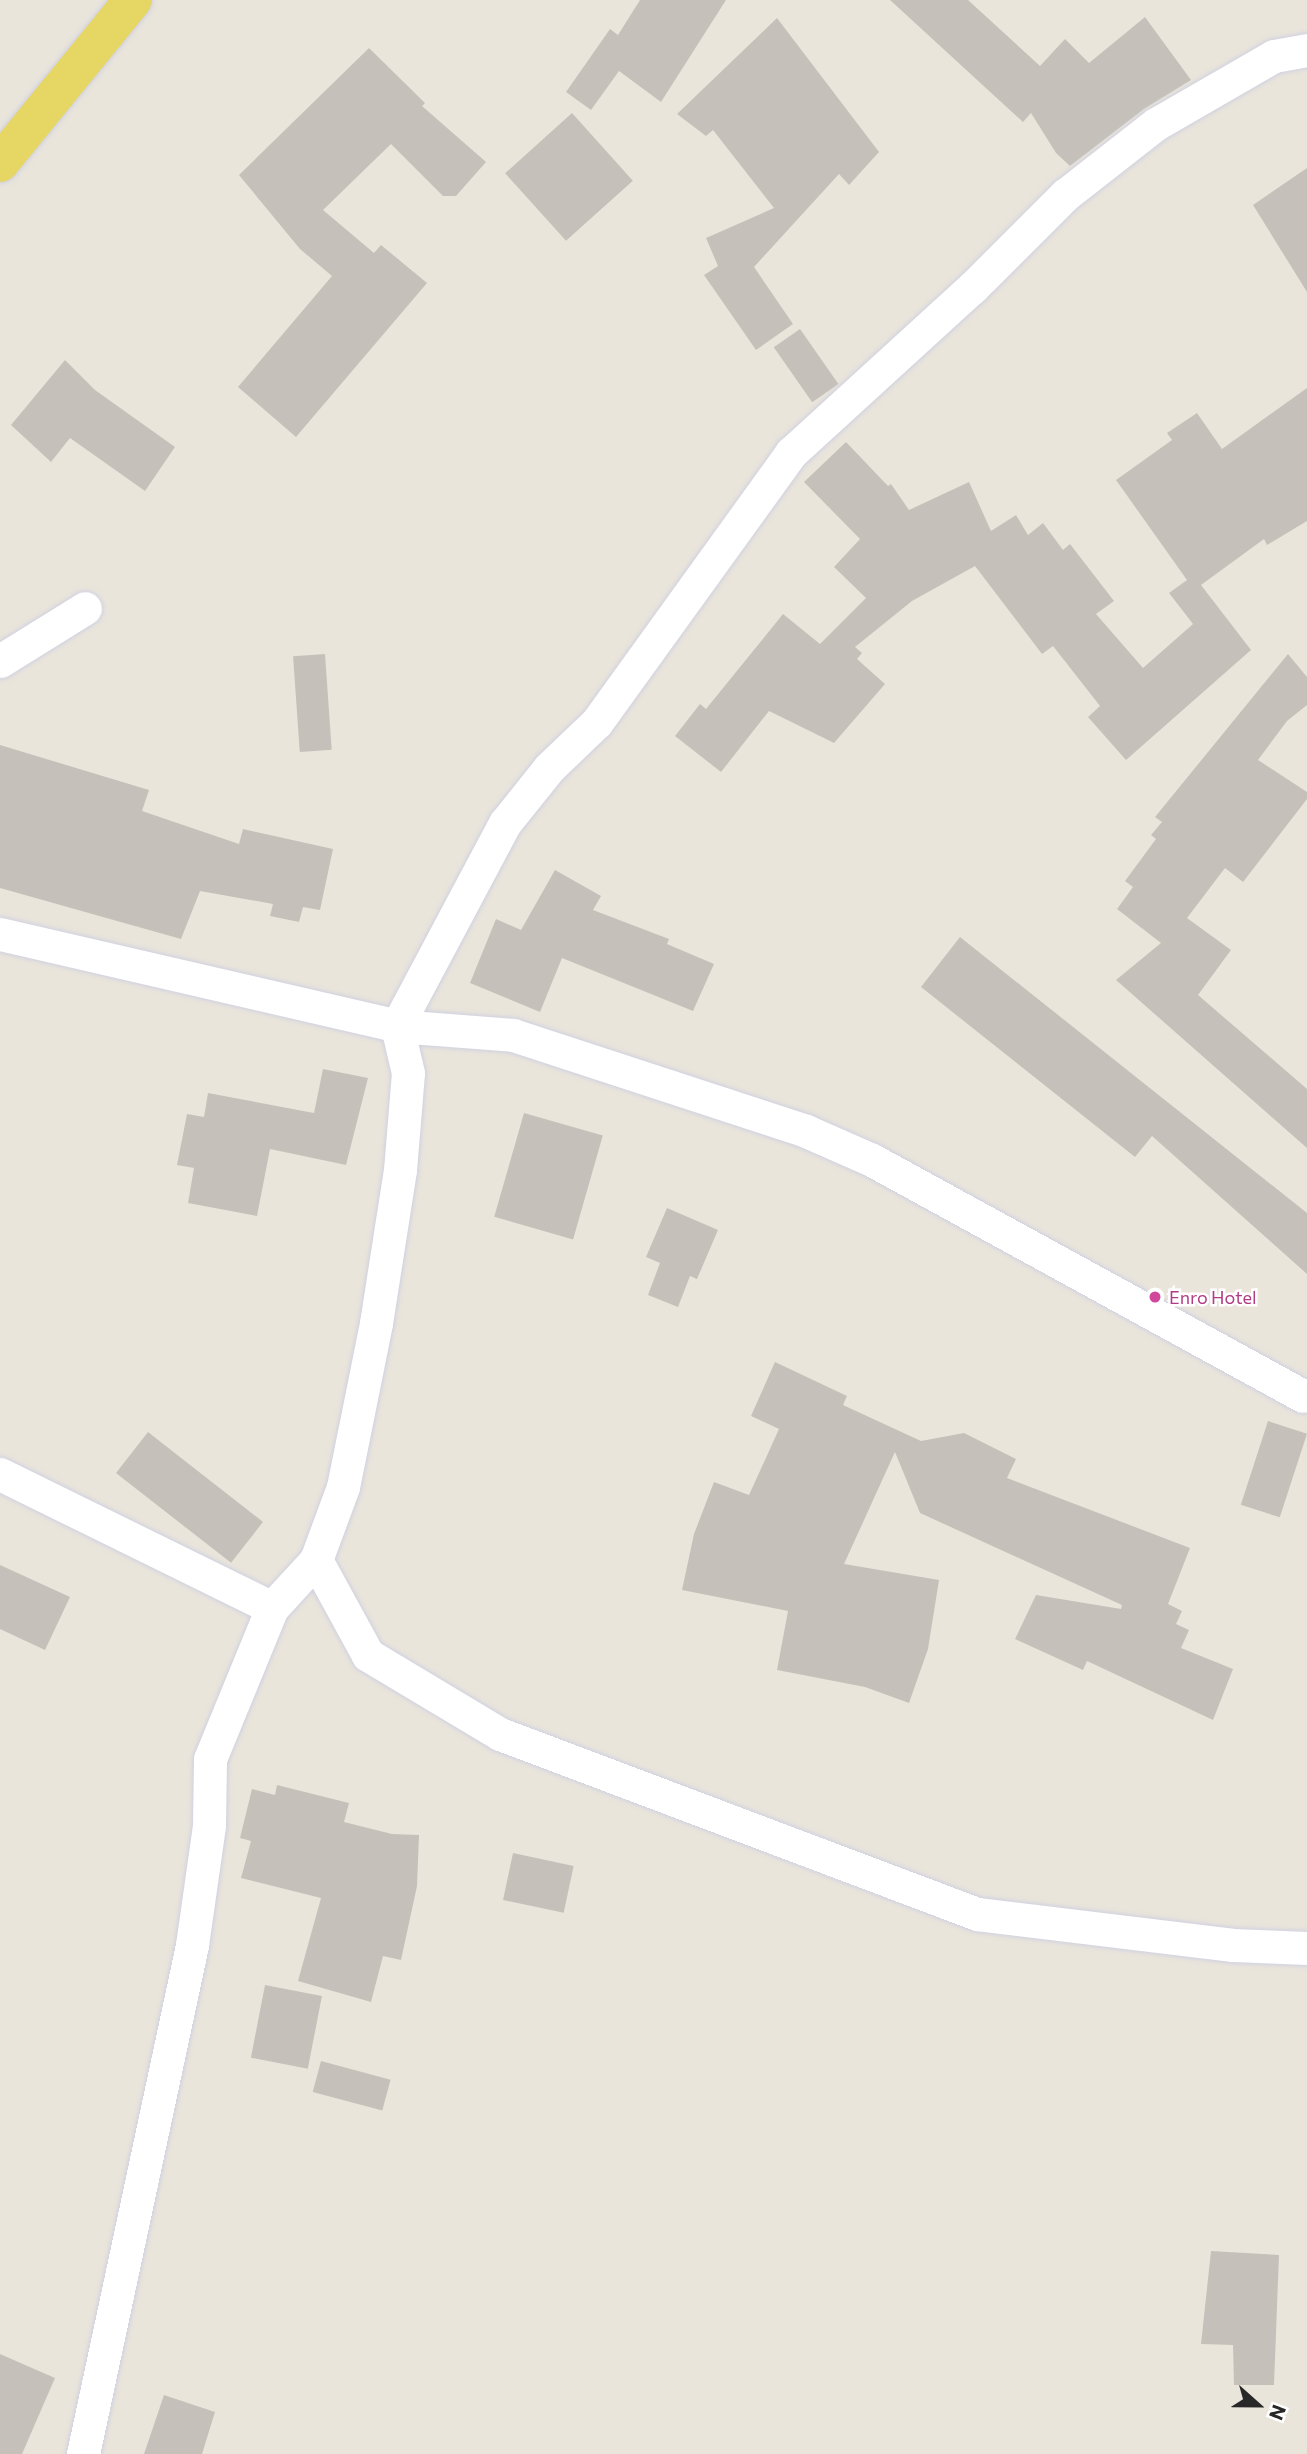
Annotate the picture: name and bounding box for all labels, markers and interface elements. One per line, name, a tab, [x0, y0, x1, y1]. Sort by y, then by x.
place label: Enro Hotel	[1169, 1286, 1257, 1308]
marker: Enro Hotel	[1147, 1289, 1163, 1305]
north arrow	[1223, 2370, 1293, 2440]
text: N	[1265, 2402, 1291, 2423]

